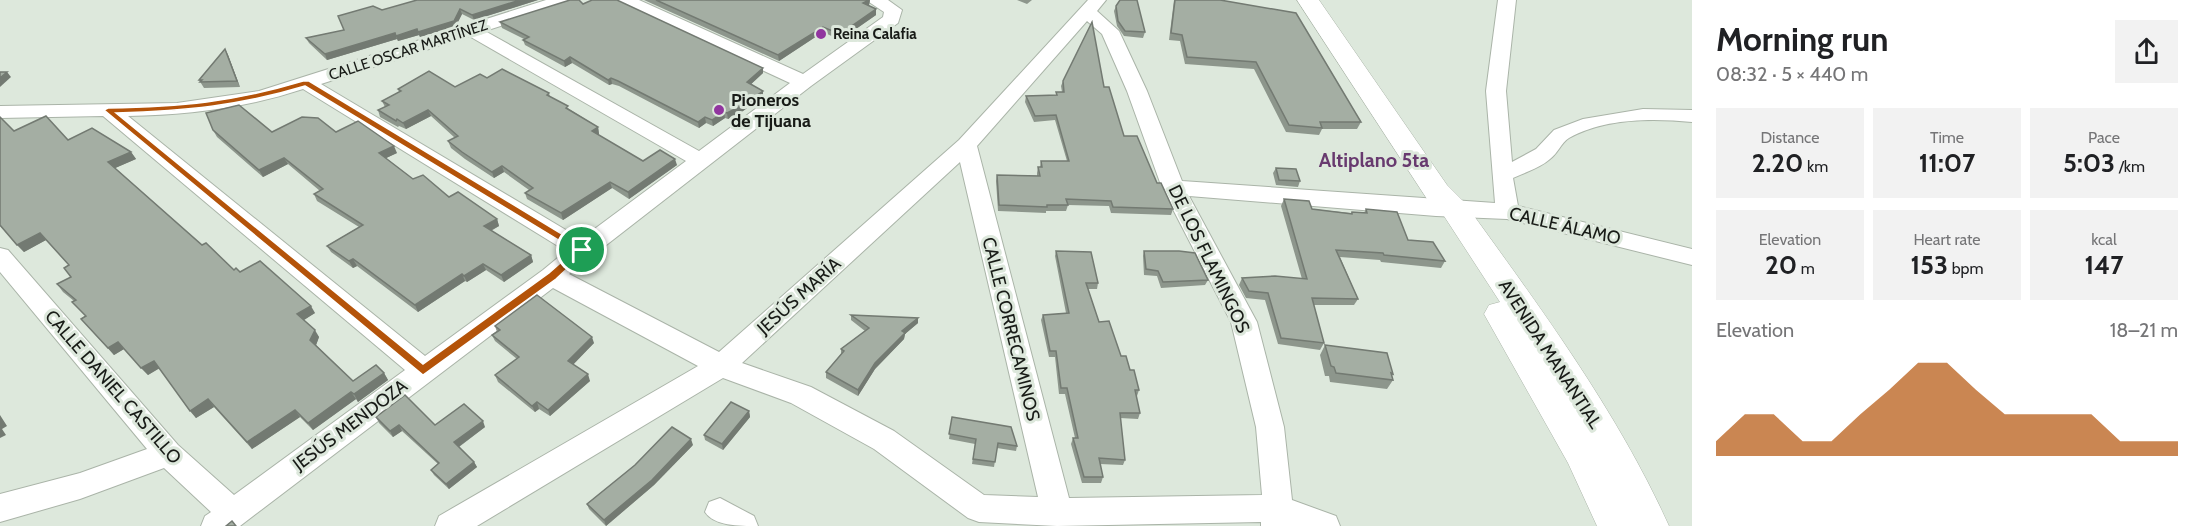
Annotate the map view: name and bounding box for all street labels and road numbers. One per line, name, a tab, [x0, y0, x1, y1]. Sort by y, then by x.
street label: CALLE OSCAR MARTÍNEZ	[326, 15, 490, 84]
street label: DE LOS FLAMINGOS	[1164, 181, 1254, 337]
street label: CALLE ÁLAMO	[1507, 202, 1623, 250]
street label: CALLE CORRECAMINOS	[977, 235, 1045, 423]
street label: JESÚS MARÍA	[752, 253, 845, 340]
street label: AVENIDA MANANTIAL	[1494, 276, 1606, 432]
street label: CALLE DANIEL CASTILLO	[40, 306, 186, 469]
street label: JESÚS MENDOZA	[288, 375, 412, 476]

